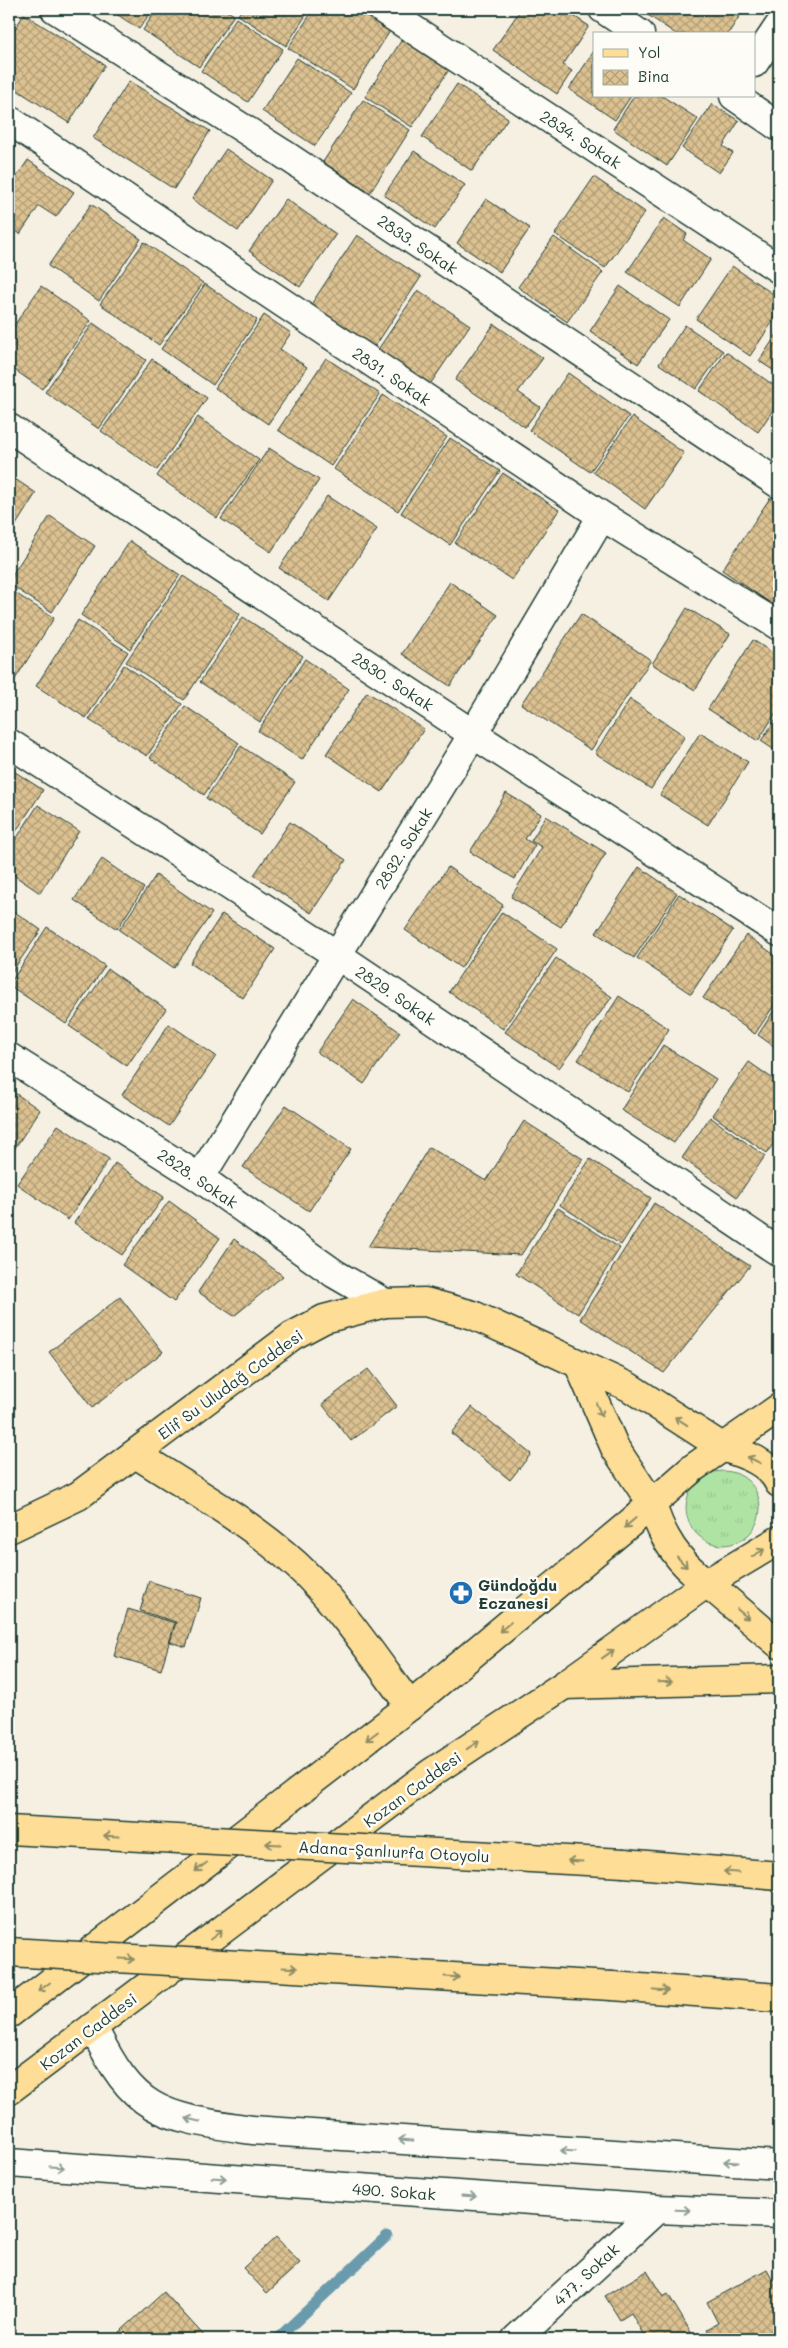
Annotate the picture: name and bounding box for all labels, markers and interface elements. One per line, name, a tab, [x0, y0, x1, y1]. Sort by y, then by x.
legend	[593, 32, 756, 98]
text: Yol	[638, 42, 661, 62]
text: Bina	[638, 66, 670, 86]
street label: 2834. Sokak	[536, 105, 626, 173]
street label: 2833. Sokak	[374, 209, 462, 279]
street label: 2831. Sokak	[349, 342, 435, 410]
street label: 2830. Sokak	[348, 647, 438, 715]
street label: 2832. Sokak	[370, 803, 436, 893]
street label: 2829. Sokak	[352, 960, 440, 1030]
street label: 2828. Sokak	[154, 1143, 242, 1213]
street label: Elif Su Uludağ Caddesi	[153, 1324, 307, 1444]
one-way arrow	[594, 1402, 604, 1417]
one-way arrow	[674, 1415, 688, 1425]
one-way arrow	[747, 1454, 762, 1464]
one-way arrow	[624, 1517, 637, 1528]
one-way arrow	[750, 1547, 765, 1557]
one-way arrow	[676, 1556, 688, 1568]
place label: Gündoğdu Eczanesi	[478, 1574, 557, 1613]
pharmacy icon: Gündoğdu Eczanesi	[448, 1580, 474, 1606]
one-way arrow	[736, 1608, 749, 1619]
one-way arrow	[499, 1622, 512, 1633]
one-way arrow	[601, 1649, 615, 1659]
one-way arrow	[657, 1678, 673, 1687]
one-way arrow	[365, 1731, 379, 1741]
one-way arrow	[466, 1740, 480, 1750]
street label: Kozan Caddesi	[359, 1746, 465, 1832]
one-way arrow	[103, 1831, 119, 1840]
street label: Adana-Şanlıurfa Otoyolu	[298, 1836, 490, 1866]
one-way arrow	[265, 1840, 281, 1849]
one-way arrow	[567, 1856, 583, 1865]
one-way arrow	[194, 1862, 208, 1872]
one-way arrow	[723, 1868, 739, 1877]
one-way arrow	[209, 1930, 223, 1940]
one-way arrow	[119, 1954, 135, 1963]
one-way arrow	[281, 1963, 297, 1972]
one-way arrow	[444, 1973, 460, 1982]
one-way arrow	[37, 1982, 51, 1992]
one-way arrow	[652, 1985, 668, 1994]
street label: Kozan Caddesi	[35, 1988, 141, 2074]
one-way arrow	[185, 2115, 201, 2124]
one-way arrow	[399, 2136, 415, 2145]
one-way arrow	[561, 2147, 577, 2156]
one-way arrow	[723, 2157, 739, 2166]
one-way arrow	[49, 2162, 65, 2172]
one-way arrow	[211, 2174, 227, 2183]
street label: 490. Sokak	[351, 2178, 437, 2204]
one-way arrow	[461, 2191, 477, 2200]
one-way arrow	[675, 2205, 691, 2215]
street label: 477. Sokak	[549, 2238, 623, 2310]

